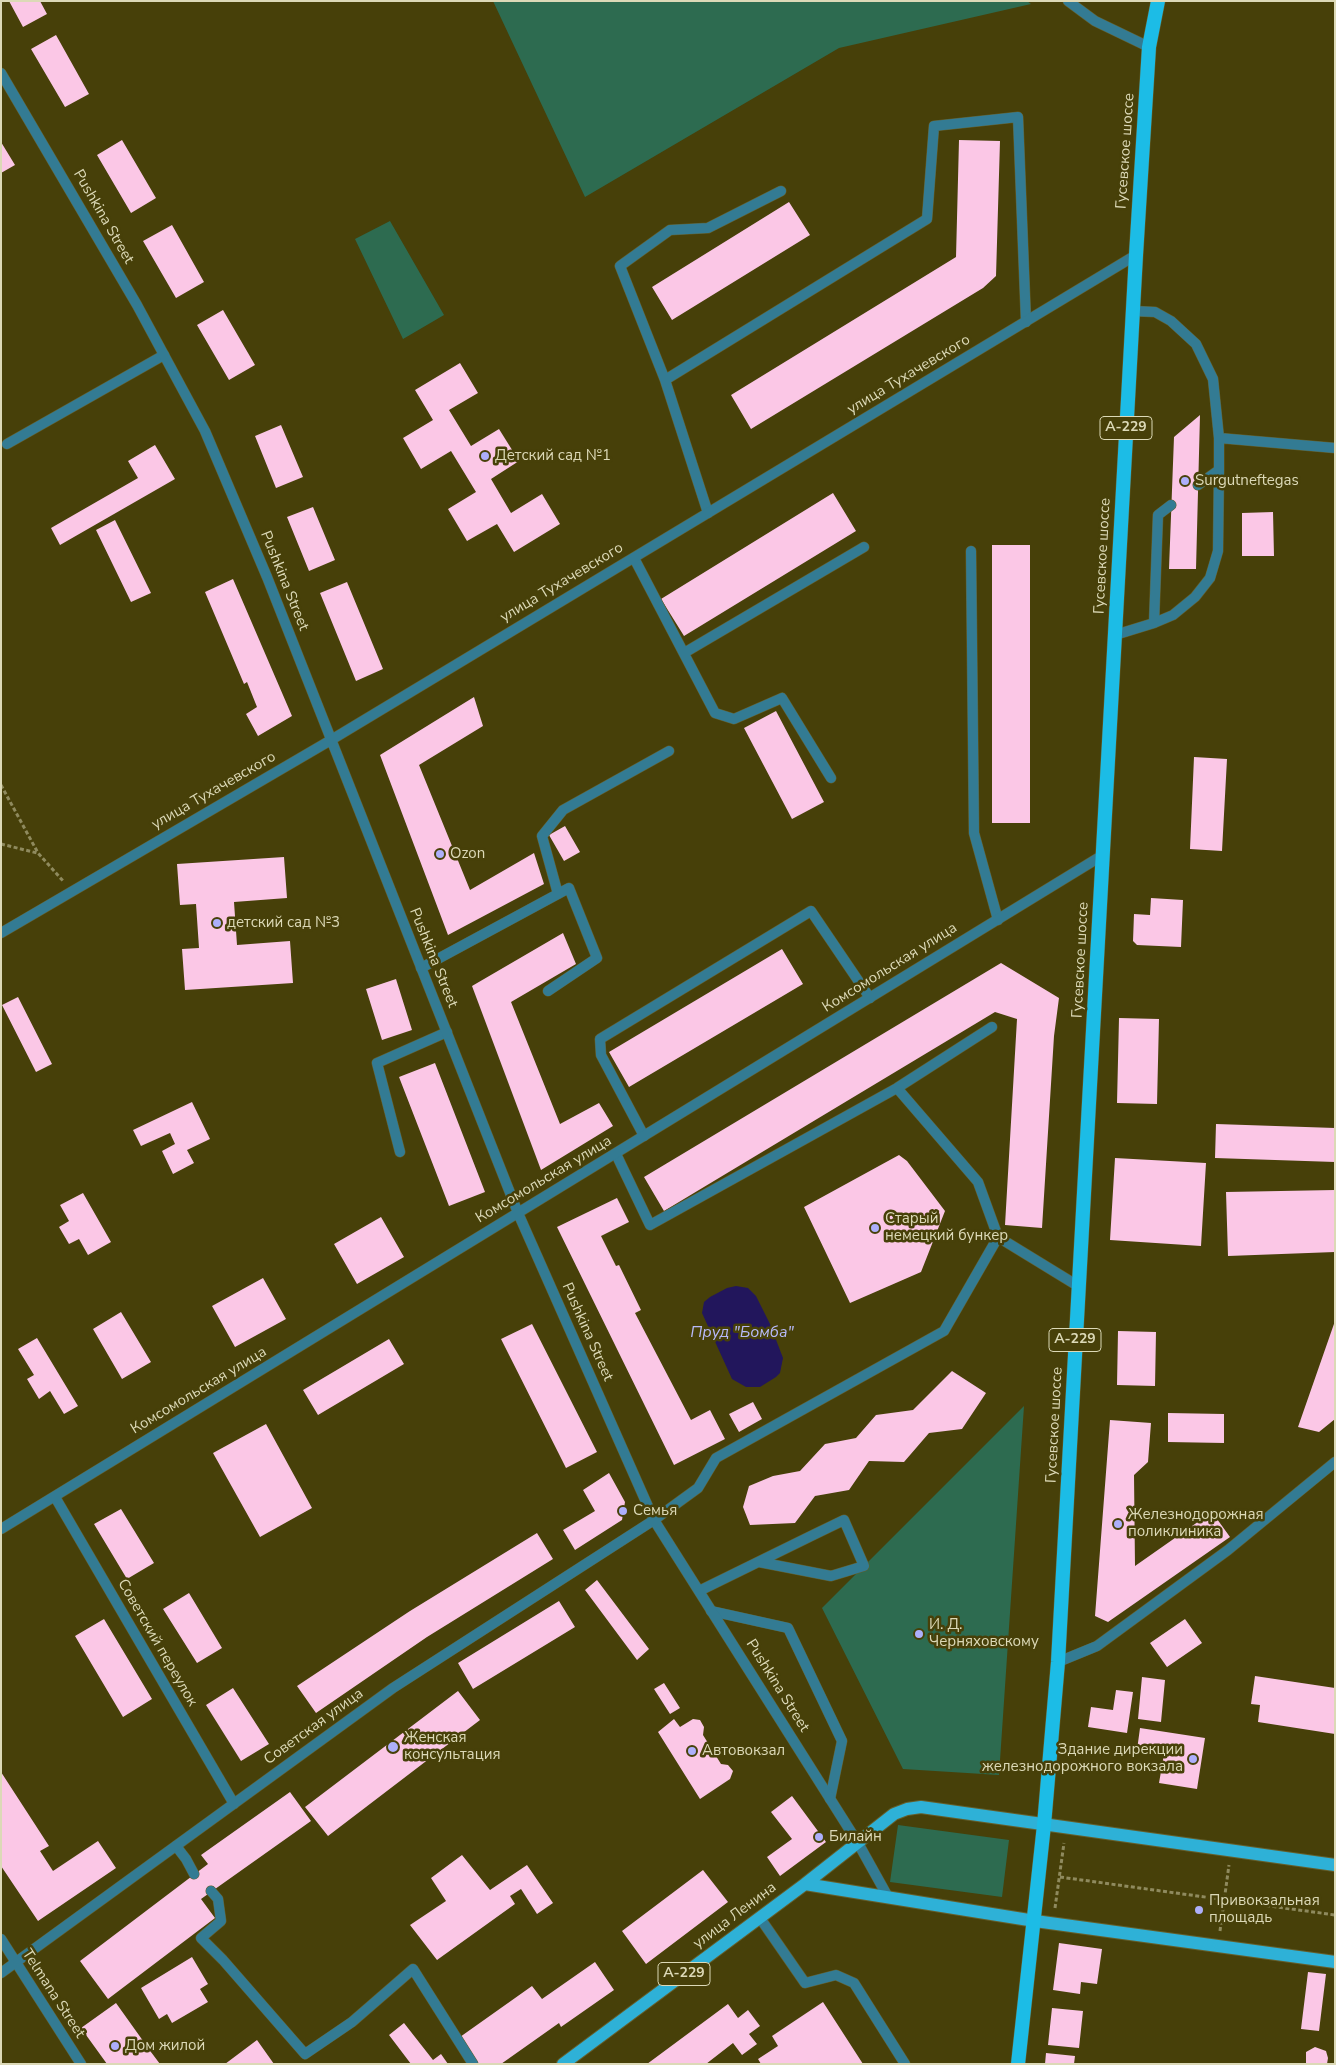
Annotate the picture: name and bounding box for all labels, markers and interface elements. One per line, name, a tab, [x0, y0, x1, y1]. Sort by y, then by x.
street label: Гусевское шоссе	[1113, 92, 1139, 210]
street label: Pushkina Street	[69, 167, 137, 267]
street label: улица Тухачевского	[844, 331, 974, 419]
road number: А-229	[1100, 416, 1152, 439]
place label: Детский сад №1	[495, 447, 611, 465]
marker: Детский сад №1	[479, 450, 491, 462]
place label: Surgutneftegas	[1195, 472, 1299, 490]
marker: Surgutneftegas	[1179, 475, 1191, 487]
street label: Гусевское шоссе	[1091, 497, 1115, 615]
street label: Pushkina Street	[256, 529, 312, 633]
street label: улица Тухачевского	[497, 539, 627, 627]
street label: улица Тухачевского	[149, 748, 279, 834]
place label: Ozon	[450, 845, 485, 863]
marker: Ozon	[434, 848, 446, 860]
street label: Гусевское шоссе	[1069, 901, 1093, 1019]
street label: Pushkina Street	[405, 906, 461, 1010]
place label: детский сад №3	[227, 914, 340, 932]
marker: детский сад №3	[211, 917, 223, 929]
street label: Комсомольская улица	[819, 919, 961, 1017]
street label: Комсомольская улица	[473, 1132, 615, 1228]
place label: Старый немецкий бункер	[885, 1210, 1008, 1245]
marker: Старый немецкий бункер	[869, 1222, 881, 1234]
street label: Pushkina Street	[557, 1280, 617, 1384]
water label: Пруд "Бомба"	[690, 1323, 794, 1343]
road number: А-229	[1049, 1328, 1101, 1352]
street label: Комсомольская улица	[128, 1343, 270, 1439]
street label: Гусевское шоссе	[1043, 1366, 1067, 1484]
place label: Семья	[633, 1502, 677, 1520]
marker: Семья	[617, 1505, 629, 1517]
place label: Железнодорожная поликлиника	[1128, 1506, 1264, 1541]
marker: Железнодорожная поликлиника	[1112, 1518, 1124, 1530]
street label: Советский переулок	[113, 1576, 201, 1710]
place label: И. Д. Черняховскому	[929, 1616, 1039, 1651]
marker: И. Д. Черняховскому	[913, 1628, 925, 1640]
street label: Pushkina Street	[741, 1636, 813, 1736]
street label: Советская улица	[261, 1685, 367, 1769]
place label: Женская консультация	[404, 1729, 501, 1764]
marker: Женская консультация	[386, 1740, 400, 1754]
place label: Здание дирекции железнодорожного вокзала	[982, 1741, 1183, 1776]
place label: Автовокзал	[702, 1742, 785, 1760]
marker: Автовокзал	[686, 1745, 698, 1757]
marker: Здание дирекции железнодорожного вокзала	[1187, 1753, 1199, 1765]
place label: Билайн	[829, 1828, 882, 1846]
marker: Билайн	[813, 1831, 825, 1843]
street label: улица Ленина	[690, 1879, 780, 1953]
place label: Привокзальная площадь	[1209, 1892, 1320, 1927]
marker: Привокзальная площадь	[1193, 1904, 1205, 1916]
street label: Telmana Street	[18, 1946, 88, 2042]
road number: А-229	[658, 1962, 710, 1986]
place label: Дом жилой	[125, 2037, 205, 2055]
marker: Дом жилой	[109, 2040, 121, 2052]

